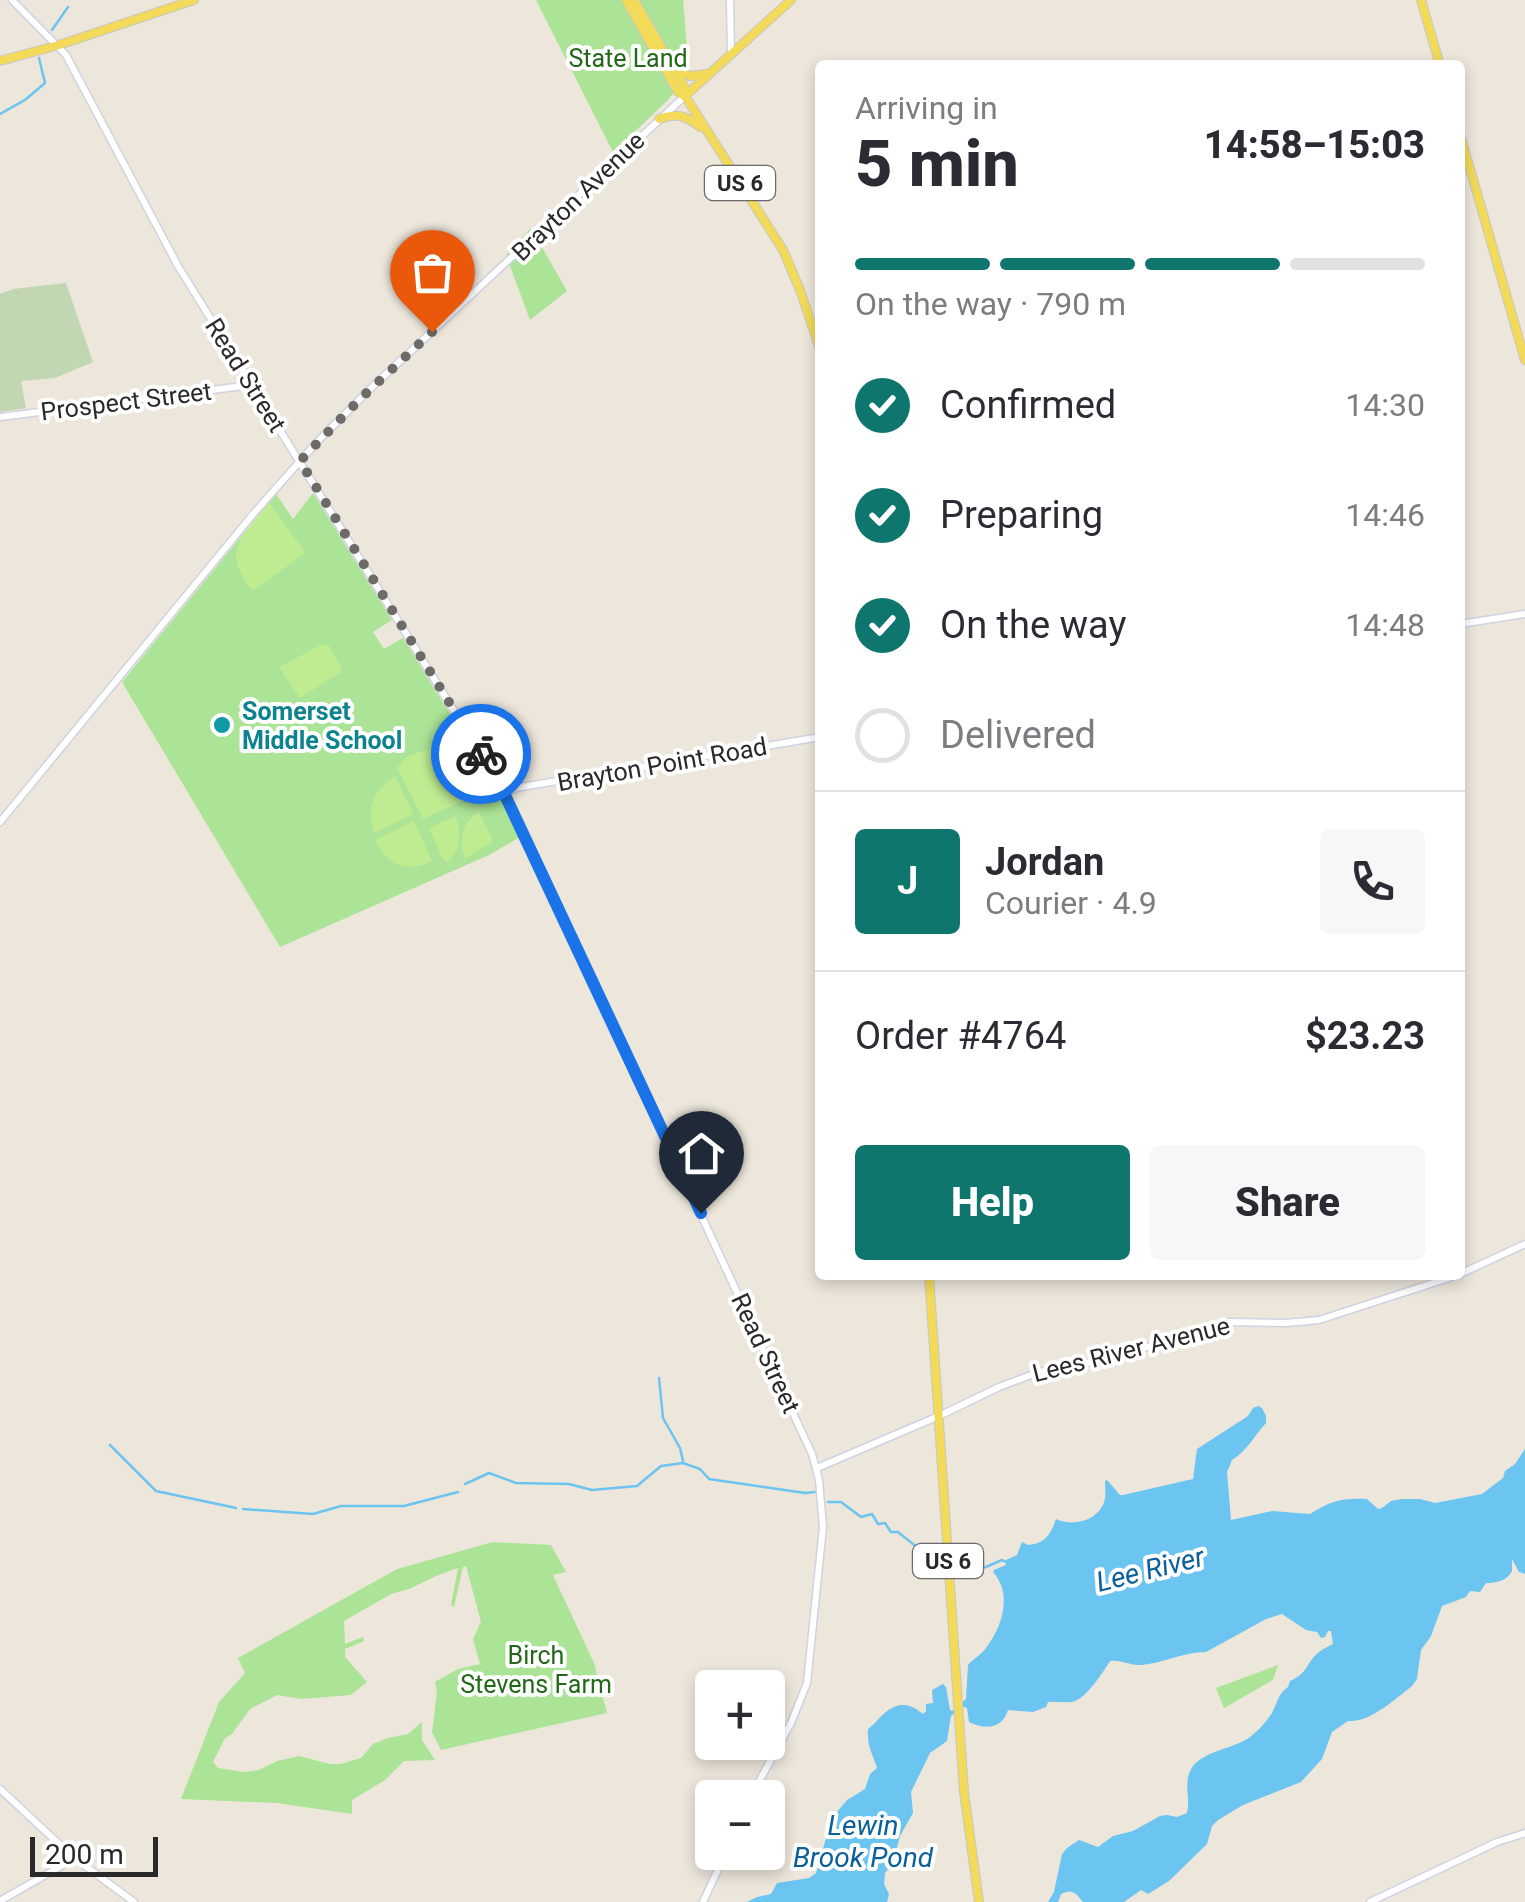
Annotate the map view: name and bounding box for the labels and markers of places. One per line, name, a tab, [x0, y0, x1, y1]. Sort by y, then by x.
pin	[390, 230, 475, 333]
place label: Somerset Middle School	[242, 697, 402, 755]
marker: Somerset Middle School	[211, 714, 233, 736]
pin	[659, 1111, 744, 1214]

